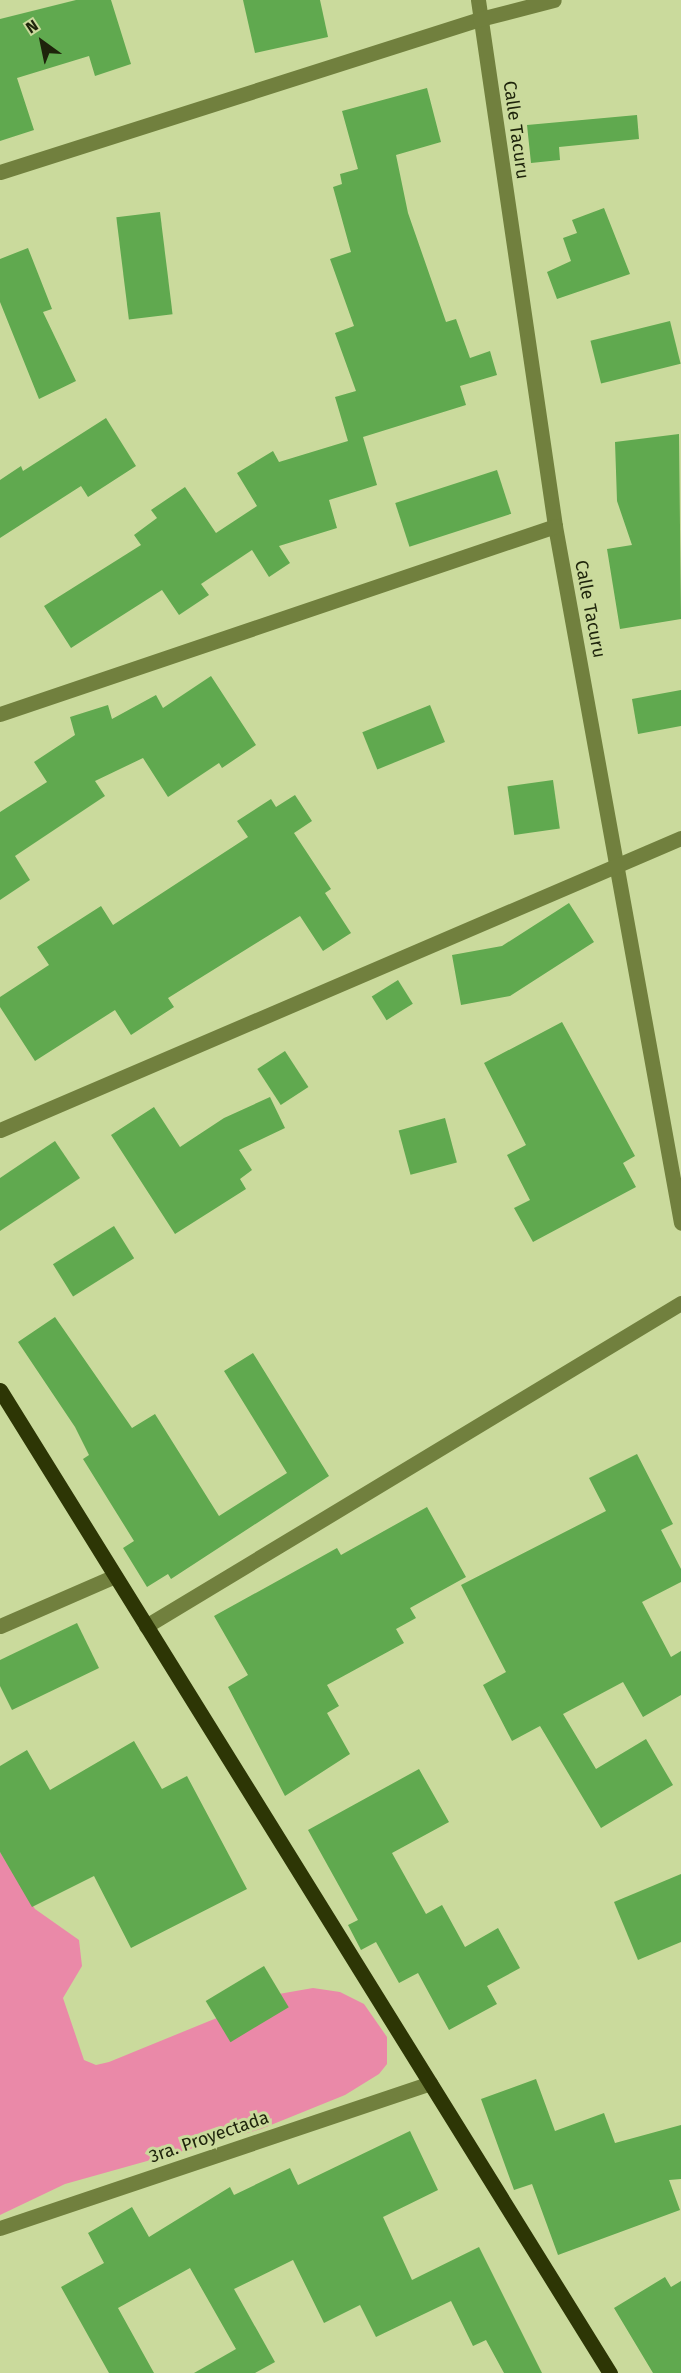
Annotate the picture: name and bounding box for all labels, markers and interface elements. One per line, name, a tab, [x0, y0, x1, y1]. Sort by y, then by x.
north arrow	[12, 12, 72, 72]
text: N	[22, 16, 42, 37]
street label: Calle Tacuru	[498, 79, 534, 181]
street label: Calle Tacuru	[570, 558, 610, 660]
street label: 3ra. Proyectada	[146, 2106, 272, 2168]

